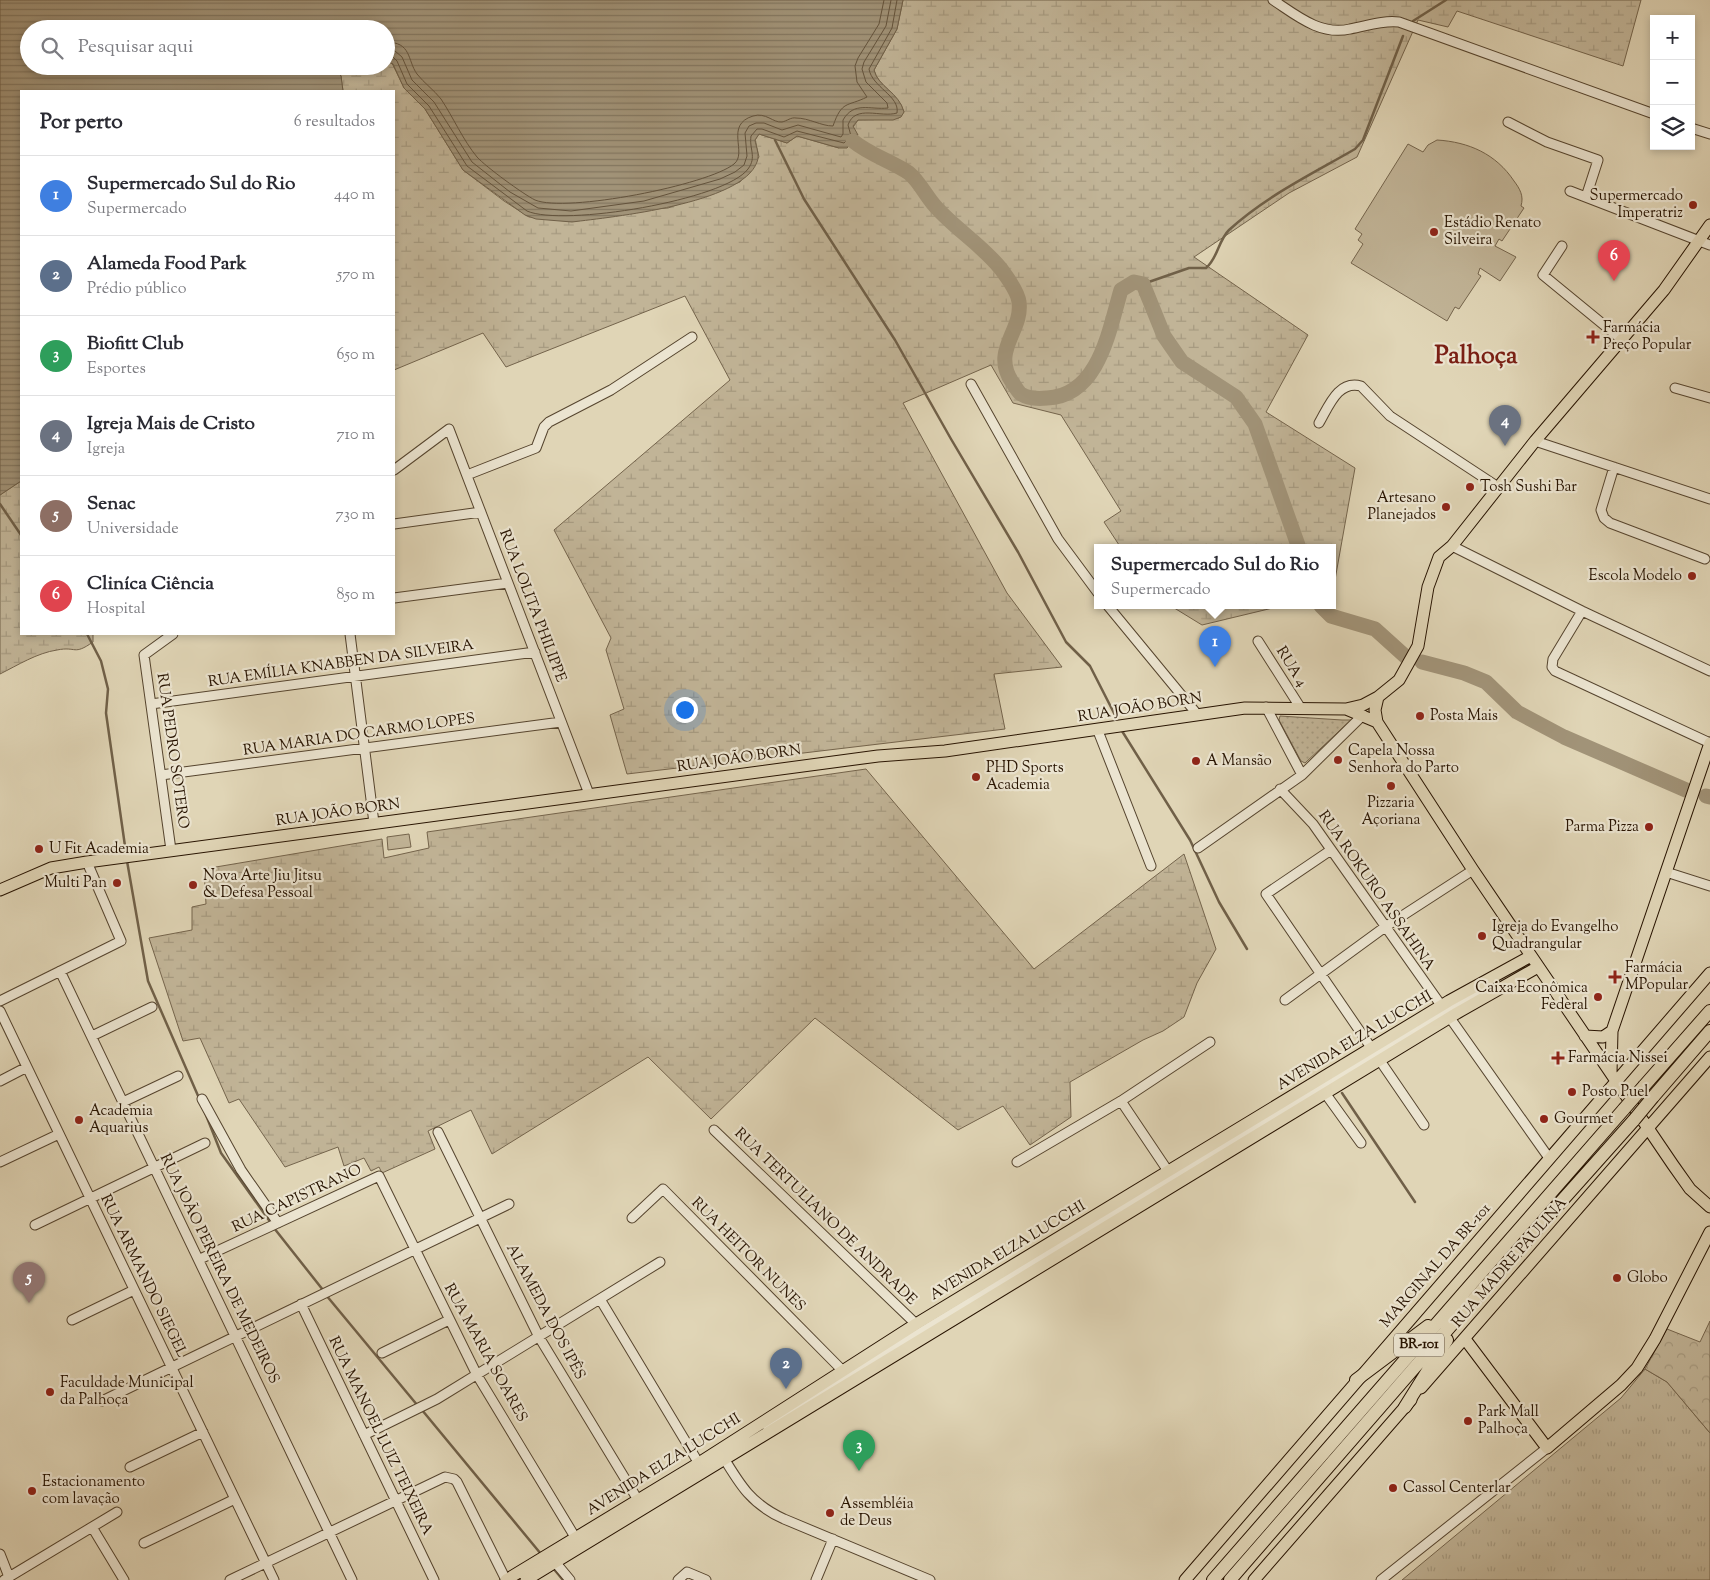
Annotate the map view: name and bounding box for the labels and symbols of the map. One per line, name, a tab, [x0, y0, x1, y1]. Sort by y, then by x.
place label: Supermercado Imperatriz	[1590, 186, 1683, 224]
marker: Supermercado Imperatriz	[1687, 199, 1699, 211]
place label: Estádio Renato Silveira	[1444, 213, 1541, 251]
marker: Estádio Renato Silveira	[1428, 226, 1440, 238]
pin: 6	[1598, 240, 1630, 281]
place label: Farmácia Preço Popular	[1603, 318, 1692, 356]
marker: Farmácia Preço Popular	[1587, 331, 1599, 343]
district label: Palhoça	[1434, 339, 1518, 375]
pin: 4	[1489, 405, 1521, 446]
place label: Tosh Sushi Bar	[1480, 477, 1577, 498]
marker: Tosh Sushi Bar	[1464, 481, 1476, 493]
place label: Artesano Planejados	[1368, 488, 1436, 526]
marker: Artesano Planejados	[1440, 501, 1452, 513]
street label: RUA LOLITA PHILIPPE	[493, 527, 571, 685]
place label: Escola Modelo	[1589, 566, 1682, 587]
marker: Escola Modelo	[1686, 570, 1698, 582]
pin: 1	[1199, 626, 1231, 667]
street label: RUA EMÍLIA KNABBEN DA SILVEIRA	[207, 634, 475, 693]
street label: RUA 4	[1270, 643, 1312, 692]
street label: RUA PEDRO SOTERO	[151, 672, 193, 830]
street label: RUA JOÃO BORN	[1076, 687, 1204, 728]
your location	[672, 697, 698, 723]
place label: Posta Mais	[1430, 706, 1498, 727]
street label: RUA MARIA DO CARMO LOPES	[242, 708, 476, 762]
marker: Posta Mais	[1414, 710, 1426, 722]
street label: RUA JOÃO BORN	[675, 739, 803, 778]
place label: Capela Nossa Senhora do Parto	[1348, 741, 1459, 779]
place label: A Mansão	[1206, 751, 1272, 772]
marker: Capela Nossa Senhora do Parto	[1332, 754, 1344, 766]
marker: A Mansão	[1190, 755, 1202, 767]
place label: PHD Sports Academia	[986, 758, 1064, 796]
marker: PHD Sports Academia	[970, 771, 982, 783]
marker: Pizzaria Açoriana	[1385, 780, 1397, 792]
street label: RUA JOÃO BORN	[274, 793, 402, 832]
place label: Pizzaria Açoriana	[1361, 793, 1421, 831]
street label: RUA ROKURO ASSAHINA	[1313, 807, 1439, 975]
place label: Parma Pizza	[1565, 817, 1639, 838]
marker: Parma Pizza	[1643, 821, 1655, 833]
place label: U Fit Academia	[49, 839, 149, 860]
marker: U Fit Academia	[33, 843, 45, 855]
place label: Nova Arte Jiu Jitsu & Defesa Pessoal	[203, 866, 322, 904]
place label: Multi Pan	[44, 873, 107, 894]
marker: Multi Pan	[111, 877, 123, 889]
marker: Nova Arte Jiu Jitsu & Defesa Pessoal	[187, 879, 199, 891]
place label: Igreja do Evangelho Quadrangular	[1492, 917, 1619, 955]
marker: Igreja do Evangelho Quadrangular	[1476, 930, 1488, 942]
place label: Farmácia MPopular	[1625, 958, 1689, 996]
marker: Farmácia MPopular	[1609, 971, 1621, 983]
place label: Caixa Econômica Federal	[1475, 978, 1588, 1016]
street label: AVENIDA ELZA LUCCHI	[1273, 986, 1437, 1096]
marker: Caixa Econômica Federal	[1592, 991, 1604, 1003]
place label: Farmácia Nissei	[1568, 1048, 1668, 1069]
marker: Farmácia Nissei	[1552, 1052, 1564, 1064]
place label: Posto Puel	[1582, 1082, 1648, 1103]
marker: Posto Puel	[1566, 1086, 1578, 1098]
place label: Academia Aquarius	[89, 1101, 153, 1139]
place label: Gourmet	[1554, 1109, 1613, 1130]
marker: Gourmet	[1538, 1113, 1550, 1125]
marker: Academia Aquarius	[73, 1114, 85, 1126]
street label: RUA TERTULIANO DE ANDRADE	[729, 1124, 921, 1310]
street label: RUA JOÃO PEREIRA DE MEDEIROS	[154, 1150, 285, 1388]
street label: RUA CAPISTRANO	[229, 1160, 365, 1238]
street label: RUA ARMANDO SIEGEL	[94, 1191, 192, 1361]
street label: RUA HEITOR NUNES	[686, 1193, 810, 1317]
street label: RUA MADRE PAULINA	[1448, 1193, 1572, 1333]
street label: AVENIDA ELZA LUCCHI	[926, 1196, 1090, 1306]
street label: MARGINAL DA BR-101	[1376, 1199, 1496, 1333]
street label: ALAMEDA DOS IPÊS	[500, 1240, 591, 1384]
pin: 5	[13, 1262, 45, 1303]
place label: Globo	[1627, 1268, 1668, 1289]
marker: Globo	[1611, 1272, 1623, 1284]
street label: RUA MARIA SOARES	[438, 1280, 532, 1426]
street label: RUA MANOEL LUIZ TEIXEIRA	[323, 1333, 437, 1539]
road number: BR-101	[1394, 1334, 1444, 1356]
pin: 2	[770, 1348, 802, 1389]
place label: Faculdade Municipal da Palhoça	[60, 1373, 194, 1411]
marker: Faculdade Municipal da Palhoça	[44, 1386, 56, 1398]
place label: Park Mall Palhoça	[1478, 1402, 1539, 1440]
street label: AVENIDA ELZA LUCCHI	[583, 1409, 745, 1521]
marker: Park Mall Palhoça	[1462, 1415, 1474, 1427]
pin: 3	[843, 1430, 875, 1471]
place label: Estacionamento com lavação	[42, 1472, 145, 1510]
place label: Cassol Centerlar	[1403, 1478, 1511, 1499]
marker: Cassol Centerlar	[1387, 1482, 1399, 1494]
marker: Estacionamento com lavação	[26, 1485, 38, 1497]
place label: Assembléia de Deus	[840, 1494, 914, 1532]
marker: Assembléia de Deus	[824, 1507, 836, 1519]

